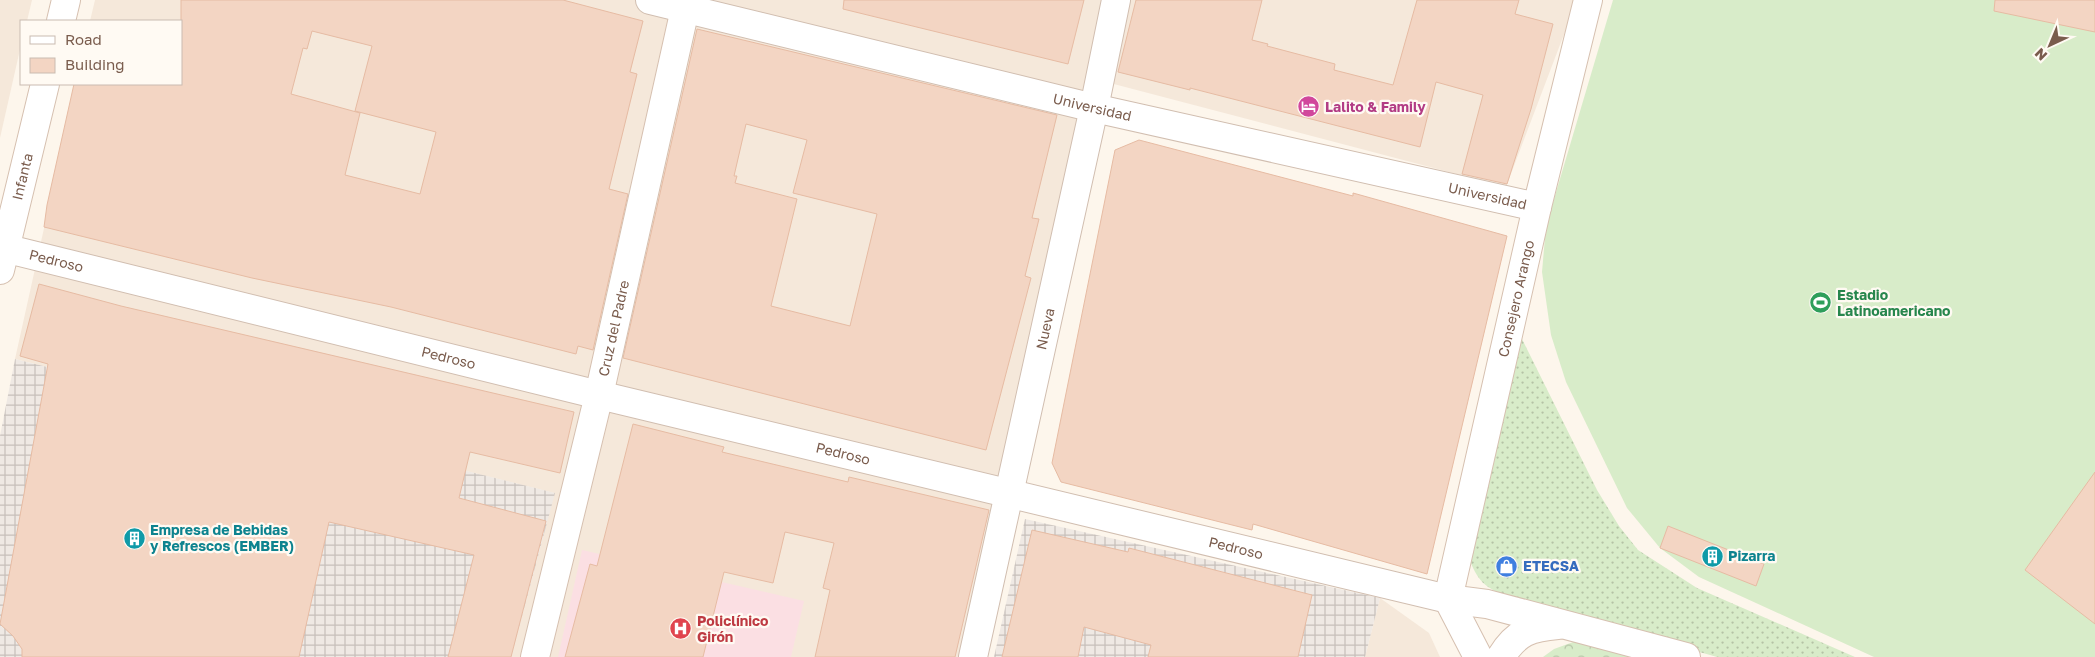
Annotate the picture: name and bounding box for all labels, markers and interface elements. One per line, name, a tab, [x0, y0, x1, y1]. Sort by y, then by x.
legend	[20, 20, 182, 85]
north arrow	[2025, 20, 2075, 70]
text: Road	[65, 30, 102, 48]
text: N	[2031, 45, 2050, 65]
text: Building	[65, 55, 125, 73]
street label: Universidad	[1051, 89, 1133, 124]
hotel icon: Lalito & Family	[1297, 95, 1321, 119]
place label: Lalito & Family	[1325, 98, 1426, 115]
street label: Infanta	[8, 151, 36, 202]
street label: Universidad	[1447, 178, 1528, 212]
street label: Consejero Arango	[1494, 238, 1537, 359]
street label: Pedroso	[28, 246, 85, 275]
street label: Cruz del Padre	[594, 279, 632, 378]
place label: Estadio Latinoamericano	[1837, 286, 1951, 319]
sports icon: Estadio Latinoamericano	[1809, 291, 1833, 315]
street label: Nueva	[1032, 306, 1058, 351]
street label: Pedroso	[420, 342, 478, 372]
street label: Pedroso	[814, 438, 872, 468]
place label: Empresa de Bebidas y Refrescos (EMBER)	[150, 521, 294, 554]
building icon: Empresa de Bebidas y Refrescos (EMBER)	[122, 526, 146, 550]
street label: Pedroso	[1207, 533, 1265, 562]
building icon: Pizarra	[1700, 544, 1724, 568]
place label: Pizarra	[1728, 547, 1775, 564]
shop icon: ETECSA	[1495, 554, 1519, 578]
place label: ETECSA	[1523, 557, 1579, 574]
place label: Policlínico Girón	[697, 612, 769, 645]
hospital icon: Policlínico Girón	[669, 617, 693, 641]

